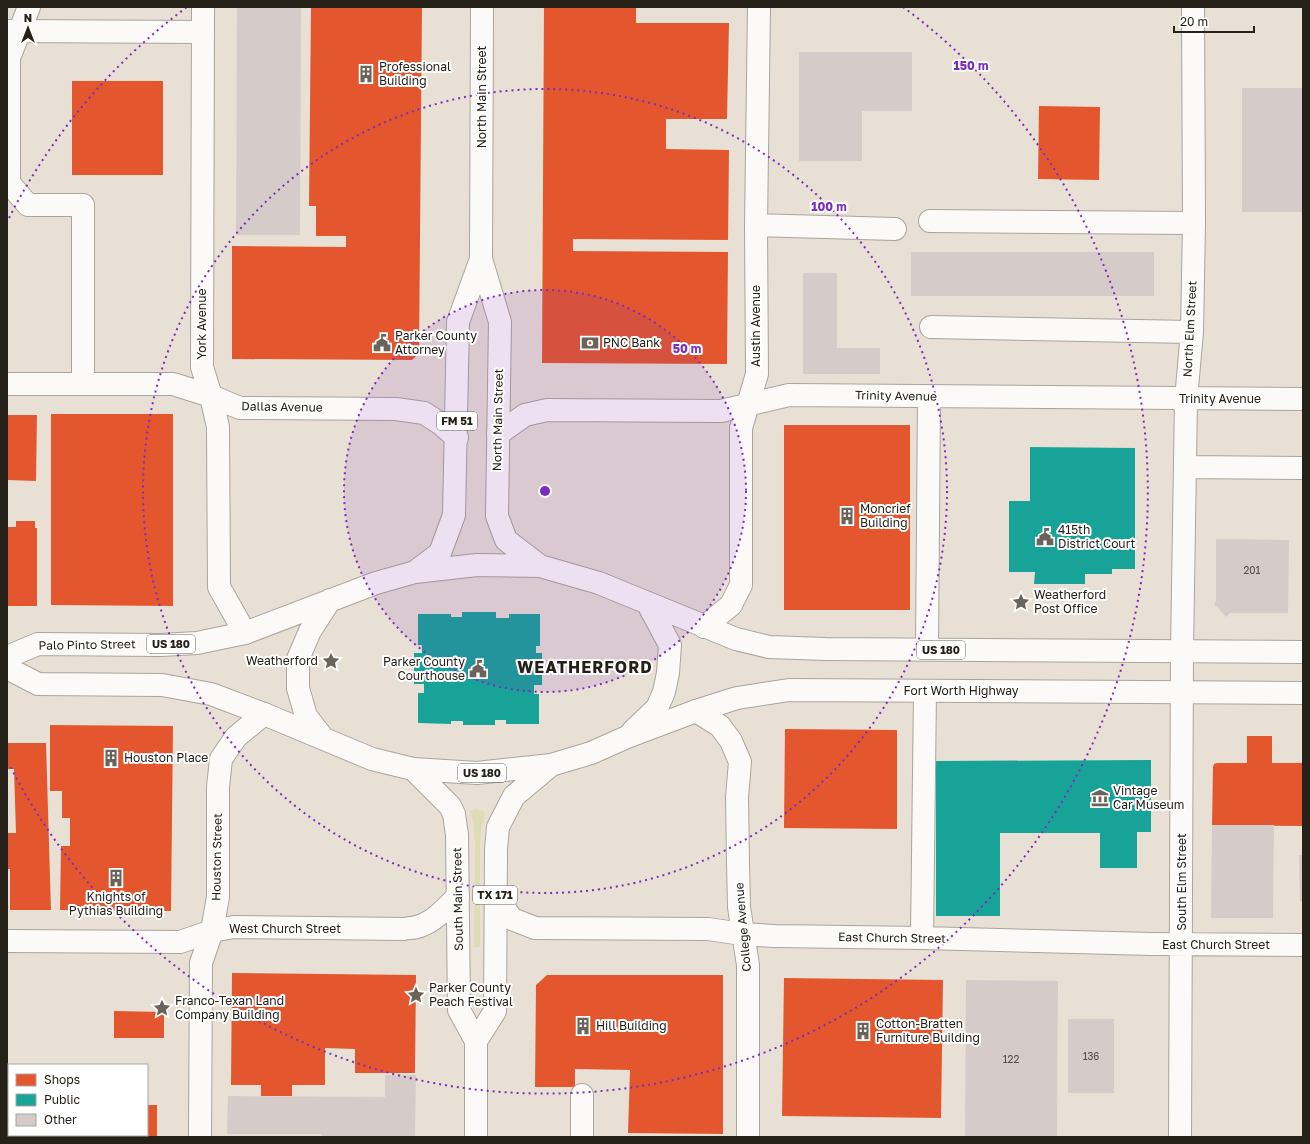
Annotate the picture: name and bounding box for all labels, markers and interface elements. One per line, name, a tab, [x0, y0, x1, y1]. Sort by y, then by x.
north arrow	[8, 8, 48, 48]
scale bar	[1174, 8, 1254, 34]
text: N	[24, 11, 32, 24]
text: 20 m	[1180, 14, 1208, 29]
street label: North Main Street	[474, 45, 489, 148]
text: 150 m	[954, 58, 988, 73]
place label: Professional Building	[379, 59, 451, 88]
building icon: Professional Building	[356, 64, 376, 84]
text: 100 m	[811, 199, 847, 214]
street label: North Elm Street	[1179, 280, 1200, 378]
street label: Austin Avenue	[748, 285, 763, 367]
street label: York Avenue	[194, 289, 209, 359]
place label: Parker County Attorney	[395, 328, 477, 357]
public building icon: Parker County Attorney	[372, 333, 392, 353]
bank icon: PNC Bank	[580, 333, 600, 353]
place label: PNC Bank	[603, 335, 660, 350]
text: 50 m	[673, 341, 701, 356]
street label: North Main Street	[489, 368, 506, 471]
street label: Trinity Avenue	[855, 387, 937, 404]
street label: Trinity Avenue	[1179, 391, 1261, 406]
street label: Dallas Avenue	[241, 398, 323, 415]
road number: FM 51	[437, 412, 477, 430]
centre of rings	[538, 484, 552, 498]
place label: Moncrief Building	[860, 501, 911, 530]
building icon: Moncrief Building	[837, 506, 857, 526]
place label: 415th District Court	[1058, 522, 1136, 551]
public building icon: 415th District Court	[1035, 527, 1055, 547]
house number: 201	[1244, 564, 1261, 576]
place label: Weatherford Post Office	[1034, 587, 1106, 616]
place icon: Weatherford Post Office	[1011, 592, 1031, 612]
road number: US 180	[147, 635, 195, 653]
street label: Palo Pinto Street	[38, 636, 136, 653]
road number: US 180	[917, 641, 965, 659]
place icon: Weatherford	[321, 651, 341, 671]
place label: Weatherford	[246, 653, 318, 668]
place label: Parker County Courthouse	[383, 654, 465, 683]
district label: WEATHERFORD	[517, 657, 653, 677]
public building icon: Parker County Courthouse	[468, 659, 488, 679]
street label: Fort Worth Highway	[904, 683, 1019, 698]
building icon: Houston Place	[101, 748, 121, 768]
place label: Houston Place	[124, 750, 208, 765]
road number: US 180	[458, 764, 506, 782]
place label: Vintage Car Museum	[1113, 783, 1184, 812]
museum icon: Vintage Car Museum	[1090, 788, 1110, 808]
street label: Houston Street	[208, 813, 225, 901]
street label: South Elm Street	[1174, 833, 1189, 931]
street label: South Main Street	[449, 847, 466, 951]
building icon: Knights of Pythias Building	[106, 868, 126, 888]
street label: College Avenue	[731, 882, 754, 972]
road number: TX 171	[473, 886, 517, 904]
place label: Knights of Pythias Building	[69, 889, 163, 918]
street label: West Church Street	[229, 921, 341, 936]
street label: East Church Street	[838, 929, 946, 946]
street label: East Church Street	[1162, 937, 1270, 952]
place label: Parker County Peach Festival	[429, 980, 513, 1009]
place icon: Parker County Peach Festival	[406, 985, 426, 1005]
place label: Franco-Texan Land Company Building	[175, 993, 284, 1022]
place icon: Franco-Texan Land Company Building	[152, 998, 172, 1018]
building icon: Hill Building	[573, 1016, 593, 1036]
place label: Cotton-Bratten Furniture Building	[876, 1016, 980, 1045]
place label: Hill Building	[596, 1018, 667, 1033]
building icon: Cotton-Bratten Furniture Building	[853, 1021, 873, 1041]
house number: 136	[1083, 1050, 1099, 1062]
house number: 122	[1003, 1053, 1019, 1065]
legend	[8, 1064, 148, 1136]
text: Shops	[44, 1072, 80, 1087]
text: Public	[44, 1092, 81, 1107]
text: Other	[44, 1112, 77, 1127]

